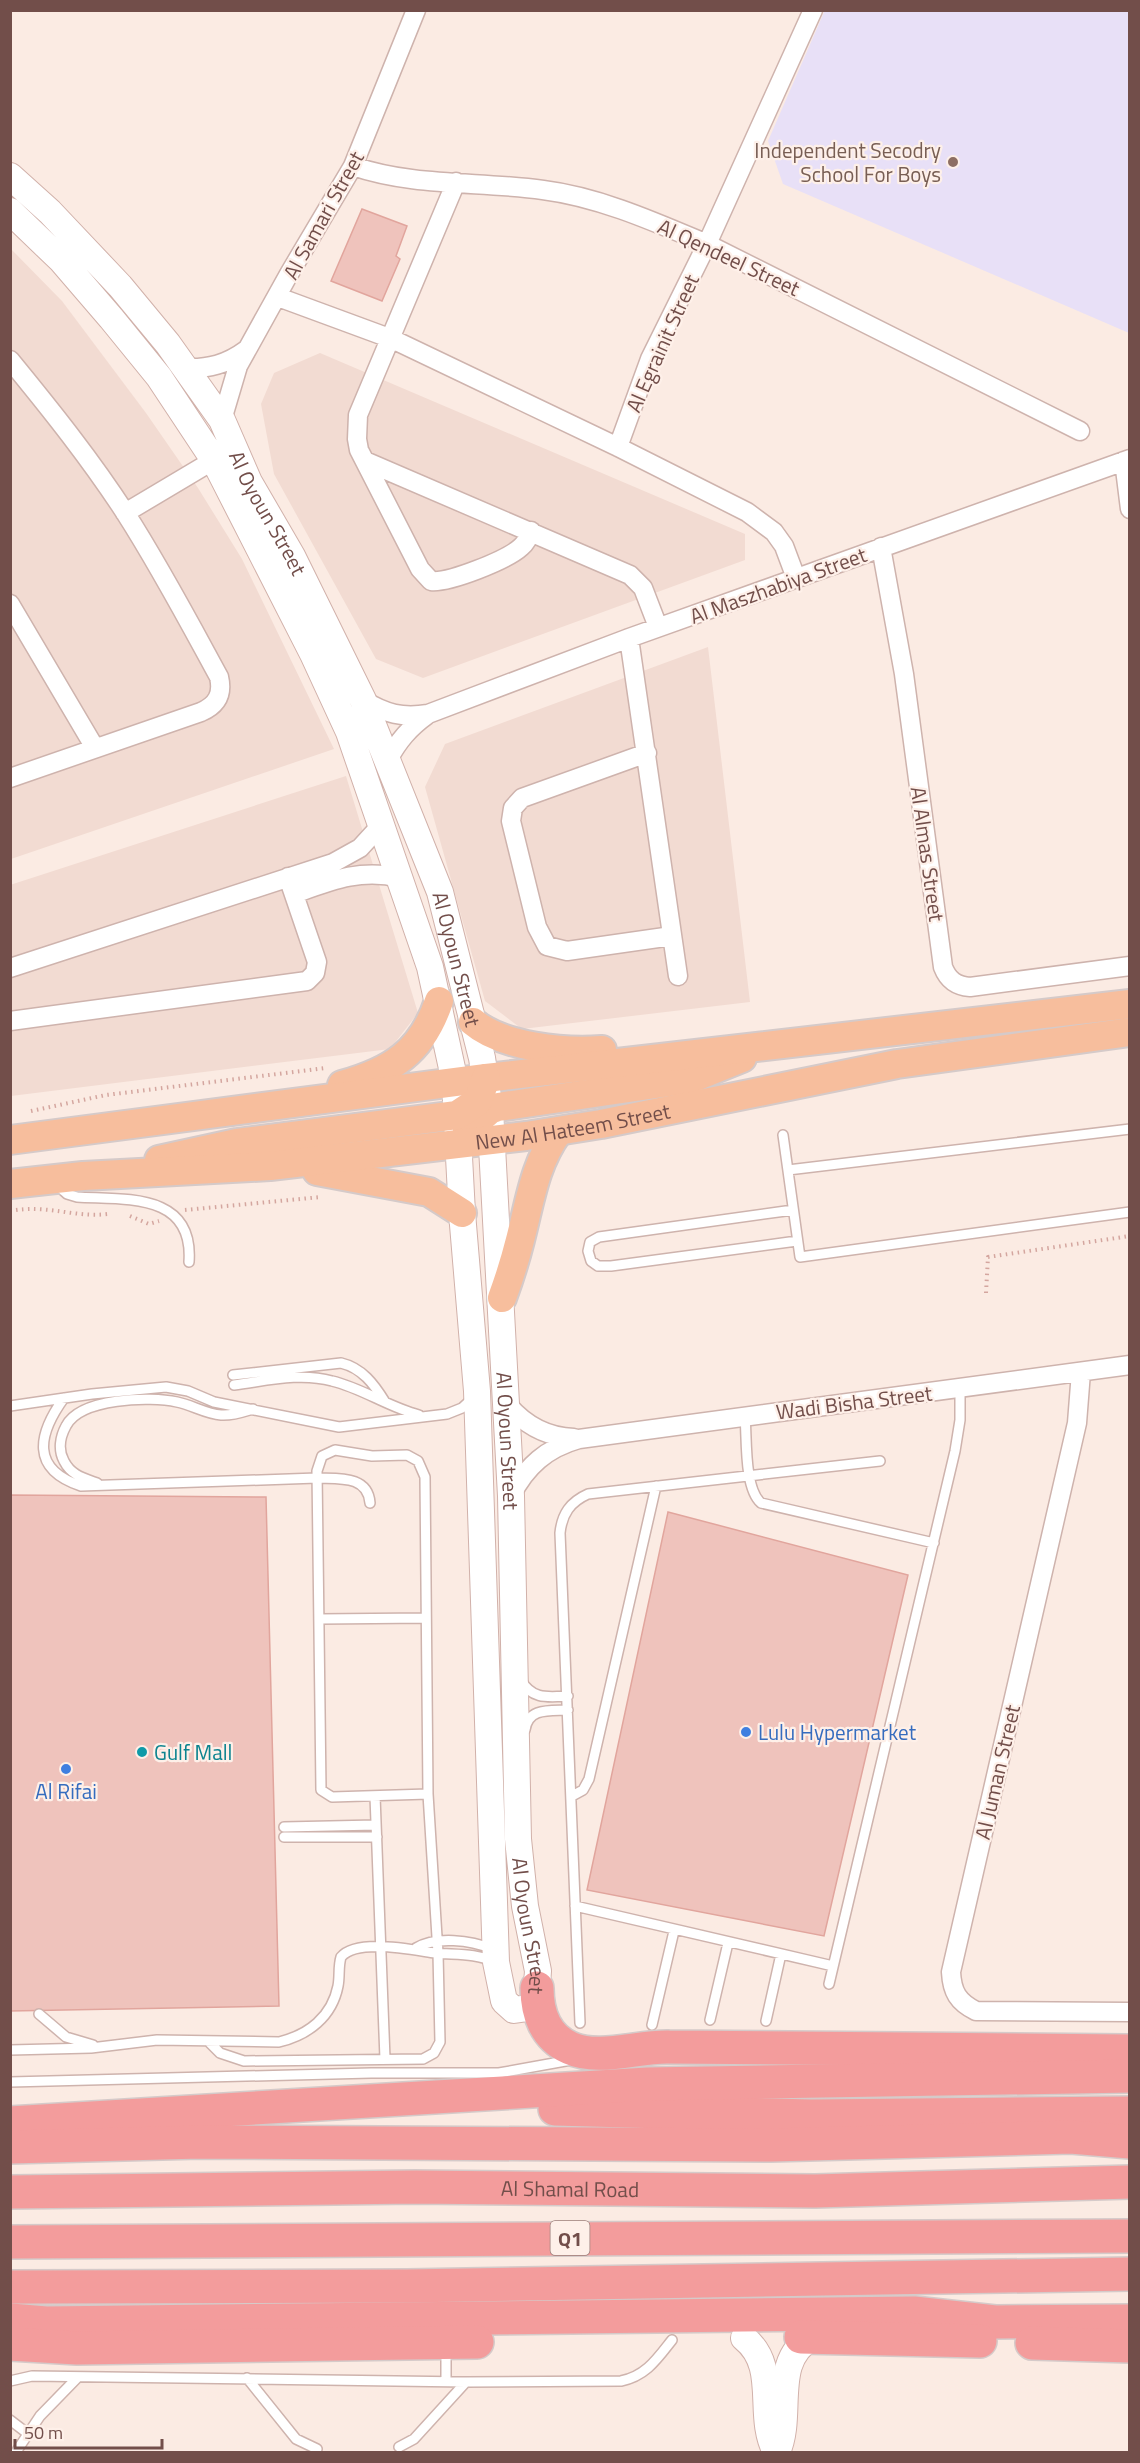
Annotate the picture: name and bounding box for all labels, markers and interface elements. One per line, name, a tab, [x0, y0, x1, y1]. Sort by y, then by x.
place label: Independent Secodry School For Boys	[754, 134, 941, 190]
street label: Al Samari Street	[274, 144, 372, 285]
marker: Independent Secodry School For Boys	[946, 155, 960, 169]
street label: Al Qendeel Street	[653, 210, 806, 304]
street label: Al Egrainit Street	[617, 268, 707, 417]
street label: Al Oyoun Street	[221, 445, 315, 581]
street label: Al Maszhabiya Street	[685, 538, 872, 632]
street label: Al Almas Street	[903, 784, 953, 924]
street label: Al Oyoun Street	[425, 888, 490, 1031]
street label: New Al Hateem Street	[474, 1094, 673, 1158]
street label: Al Oyoun Street	[488, 1371, 527, 1511]
street label: Wadi Bisha Street	[774, 1376, 934, 1427]
street label: Al Juman Street	[966, 1701, 1028, 1843]
place label: Lulu Hypermarket	[758, 1716, 917, 1748]
marker: Lulu Hypermarket	[739, 1725, 753, 1739]
place label: Gulf Mall	[154, 1736, 232, 1768]
marker: Gulf Mall	[135, 1745, 149, 1759]
marker: Al Rifai	[59, 1762, 73, 1776]
place label: Al Rifai	[35, 1775, 97, 1807]
street label: Al Oyoun Street	[504, 1856, 555, 1996]
street label: Al Shamal Road	[501, 2172, 639, 2205]
road number: Q1	[550, 2221, 590, 2255]
scale bar	[15, 2412, 162, 2450]
text: 50 m	[24, 2419, 63, 2446]

